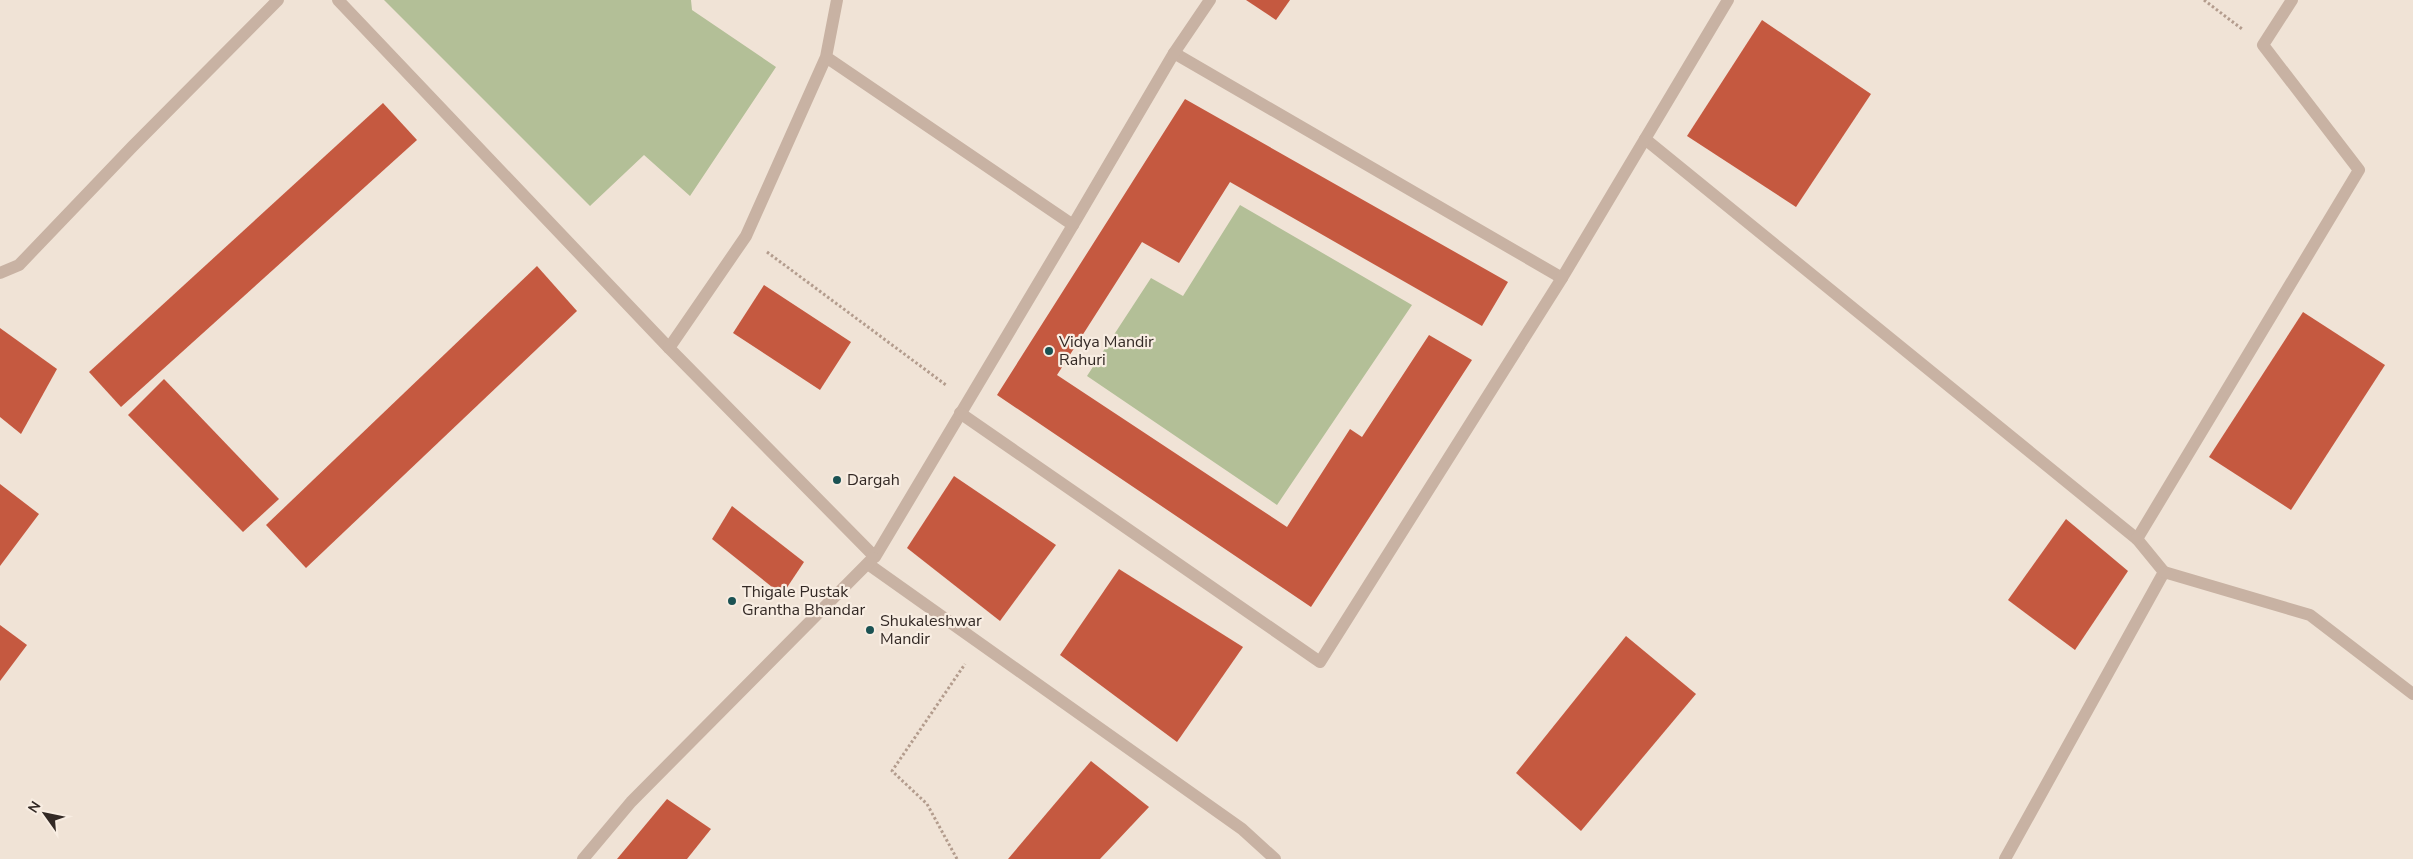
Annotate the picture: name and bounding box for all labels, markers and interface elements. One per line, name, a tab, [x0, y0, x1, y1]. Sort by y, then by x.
place label: Vidya Mandir Rahuri	[1058, 331, 1154, 371]
marker: Vidya Mandir Rahuri	[1043, 345, 1055, 357]
place label: Dargah	[847, 469, 900, 491]
marker: Dargah	[831, 474, 843, 486]
place label: Thigale Pustak Grantha Bhandar	[742, 581, 865, 621]
marker: Thigale Pustak Grantha Bhandar	[726, 595, 738, 607]
place label: Shukaleshwar Mandir	[880, 610, 982, 650]
marker: Shukaleshwar Mandir	[864, 624, 876, 636]
north arrow	[20, 789, 70, 839]
text: N	[24, 798, 45, 817]

